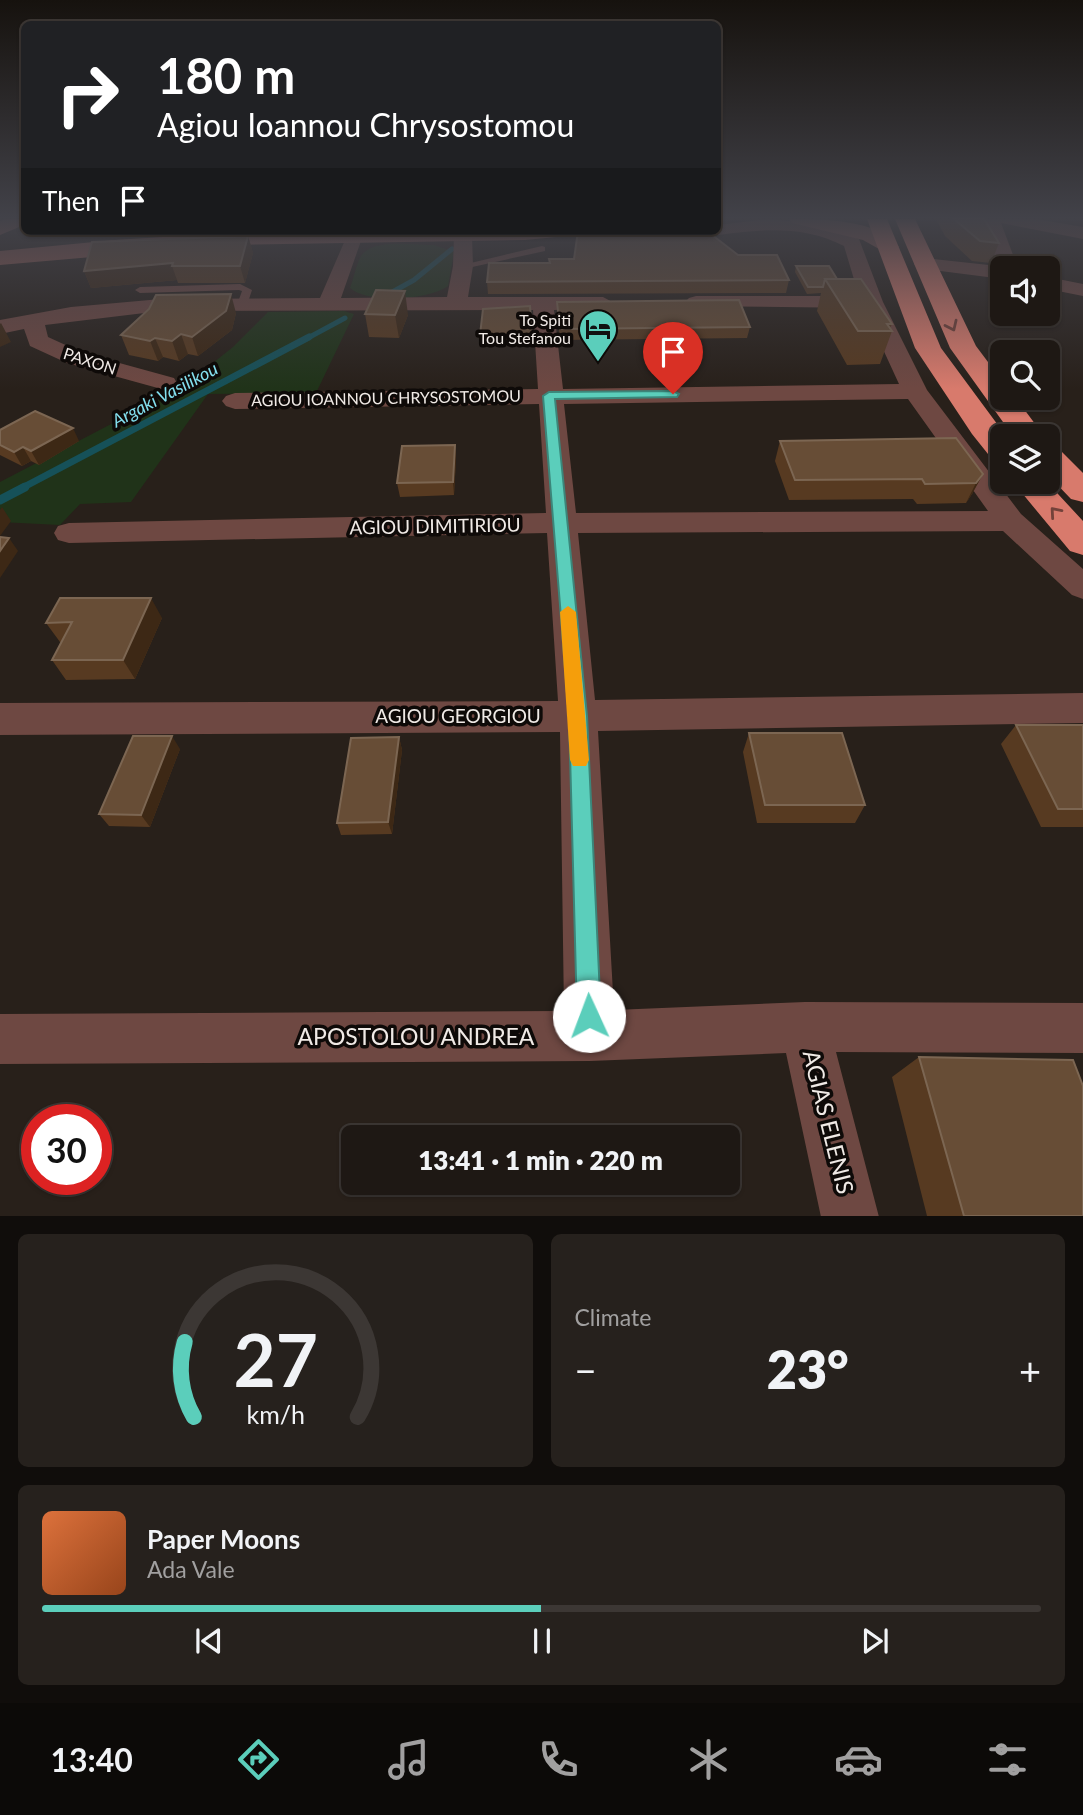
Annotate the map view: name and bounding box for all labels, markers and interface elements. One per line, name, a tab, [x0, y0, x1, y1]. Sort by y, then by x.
text: 180 m	[157, 46, 295, 104]
icon: right	[42, 49, 133, 140]
text: Agiou Ioannou Chrysostomou	[157, 105, 574, 144]
icon: arrive	[114, 182, 152, 220]
text: Then	[42, 185, 100, 217]
map controls	[990, 256, 1060, 494]
button: sound	[990, 256, 1060, 326]
hotel icon: To Spiti Tou Stefanou	[577, 308, 619, 363]
place label: To Spiti Tou Stefanou	[479, 310, 571, 347]
one-way arrow	[944, 319, 958, 331]
pin	[643, 322, 703, 394]
icon: arrive	[654, 333, 692, 371]
button: search	[990, 340, 1060, 410]
street label: PAXON	[61, 343, 119, 378]
water label: Argaki Vasilikou	[107, 357, 221, 432]
street label: AGIOU IOANNOU CHRYSOSTOMOU	[251, 386, 521, 409]
button: layers	[990, 424, 1060, 494]
one-way arrow	[1051, 508, 1063, 521]
street label: AGIOU DIMITIRIOU	[349, 513, 521, 538]
street label: AGIOU GEORGIOU	[375, 704, 541, 727]
position arrow	[552, 979, 626, 1053]
street label: APOSTOLOU ANDREA	[298, 1022, 535, 1050]
street label: AGIAS ELENIS	[798, 1047, 860, 1197]
speed limit sign: 30	[21, 1104, 112, 1195]
text: 13:41 · 1 min · 220 m	[418, 1144, 663, 1176]
text: Climate	[575, 1303, 651, 1331]
text: 27	[233, 1315, 317, 1403]
text: 23°	[767, 1338, 849, 1400]
text: −	[575, 1347, 597, 1393]
text: +	[1019, 1347, 1041, 1393]
text: km/h	[246, 1398, 305, 1428]
text: Paper Moons	[147, 1523, 300, 1555]
text: Ada Vale	[147, 1555, 235, 1583]
icon: previous	[190, 1622, 228, 1660]
icon: pause	[523, 1622, 561, 1660]
icon: next	[856, 1622, 894, 1660]
icon: directions	[234, 1735, 283, 1784]
icon: music	[384, 1735, 433, 1784]
icon: phone	[534, 1735, 583, 1784]
icon: climate	[684, 1735, 733, 1784]
icon: car	[834, 1735, 883, 1784]
icon: filters	[983, 1735, 1032, 1784]
text: 13:40	[50, 1740, 133, 1779]

